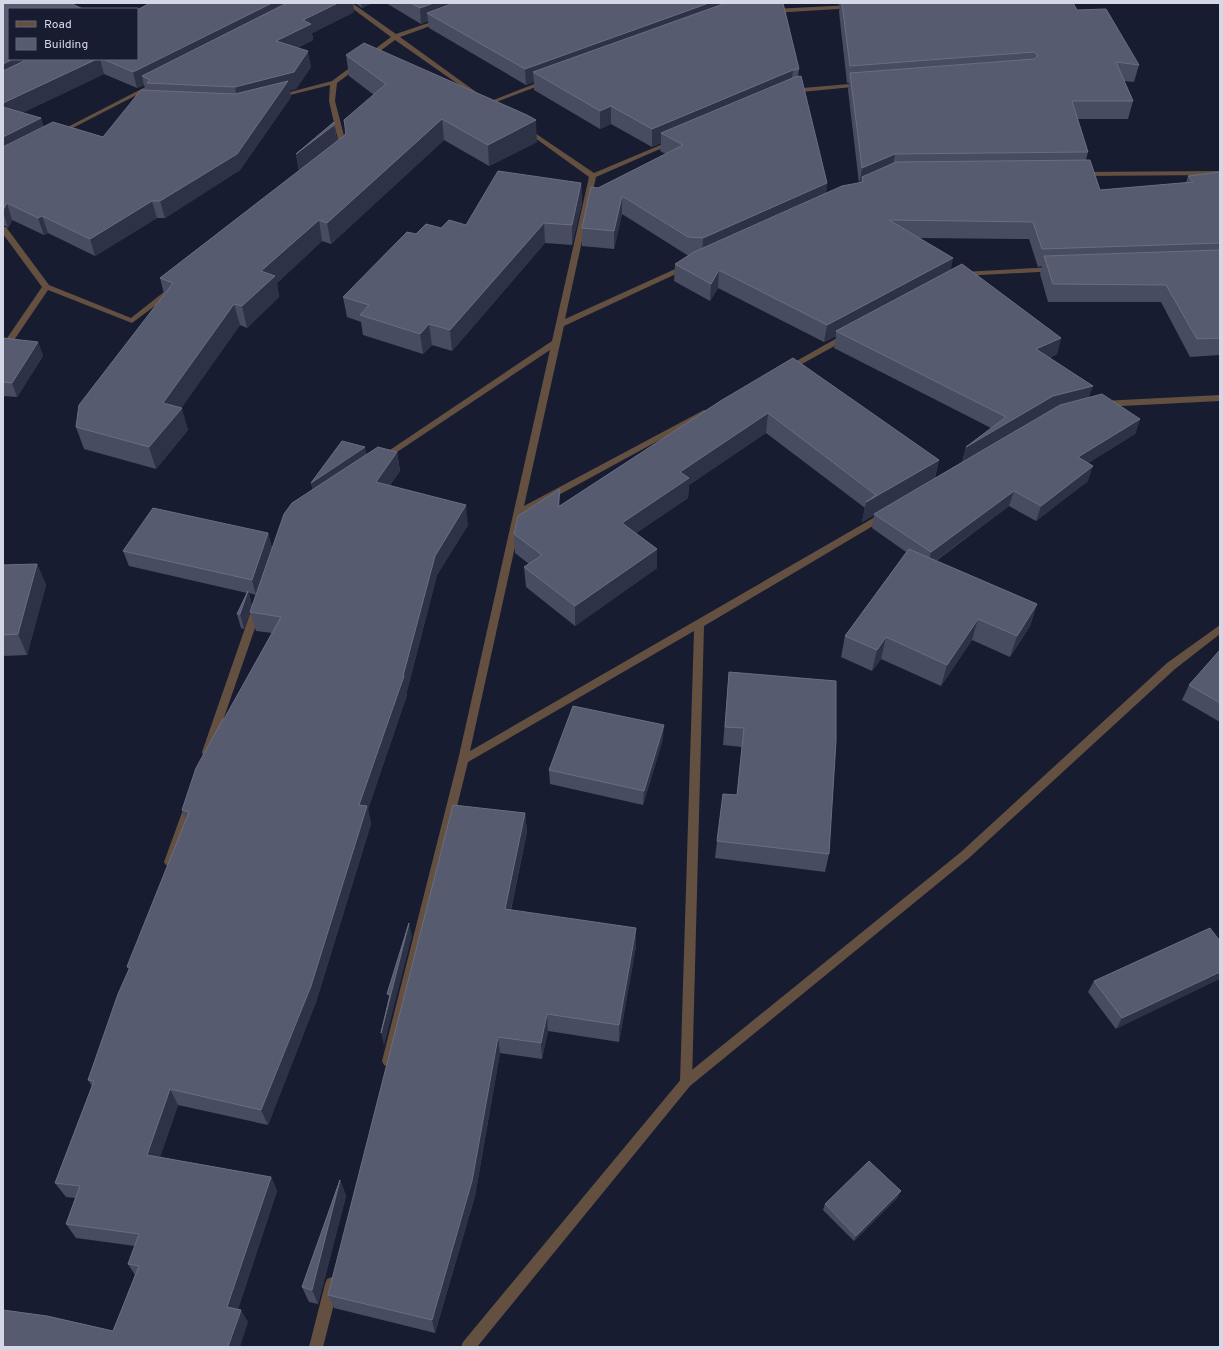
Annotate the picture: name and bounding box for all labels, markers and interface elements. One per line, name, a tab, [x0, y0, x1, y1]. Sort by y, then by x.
legend	[8, 8, 138, 60]
text: Road	[44, 17, 72, 33]
text: Building	[44, 37, 88, 53]

